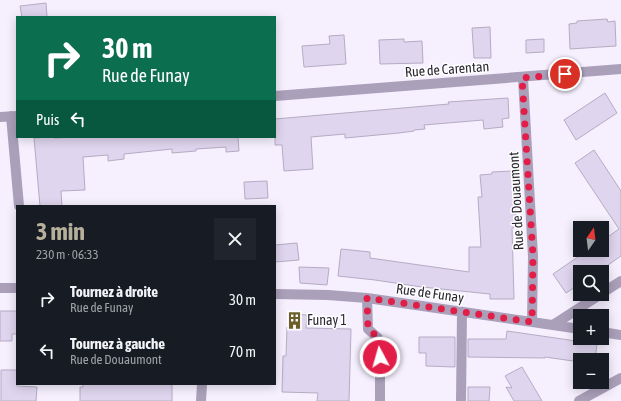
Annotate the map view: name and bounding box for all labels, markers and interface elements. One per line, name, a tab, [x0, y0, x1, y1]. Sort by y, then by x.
icon: right	[36, 32, 88, 84]
text: 30 m	[102, 32, 152, 64]
pin	[548, 57, 582, 91]
street label: Rue de Carentan	[404, 58, 490, 80]
icon: arrive	[554, 63, 576, 85]
text: Rue de Funay	[102, 65, 190, 86]
icon: left	[67, 108, 89, 130]
text: Puis	[36, 111, 59, 128]
street label: Rue de Douaumont	[505, 151, 527, 251]
text: 3 min	[36, 218, 85, 245]
button: close	[214, 218, 256, 260]
north arrow	[573, 221, 609, 257]
map controls	[573, 221, 609, 389]
text: 230 m · 06:33	[36, 247, 99, 262]
button: search	[573, 265, 609, 301]
street label: Rue de Funay	[395, 280, 465, 306]
text: Tournez à droite	[70, 283, 158, 300]
icon: right	[36, 288, 58, 310]
text: 30 m	[229, 291, 256, 308]
text: Rue de Funay	[70, 300, 133, 315]
button: +	[573, 309, 609, 345]
building icon: Funay 1	[284, 310, 304, 330]
place label: Funay 1	[307, 312, 347, 328]
text: Tournez à gauche	[70, 335, 165, 352]
position arrow	[359, 336, 401, 378]
icon: left	[36, 340, 58, 362]
text: 70 m	[229, 343, 256, 360]
text: Rue de Douaumont	[70, 352, 162, 367]
button: −	[573, 353, 609, 389]

